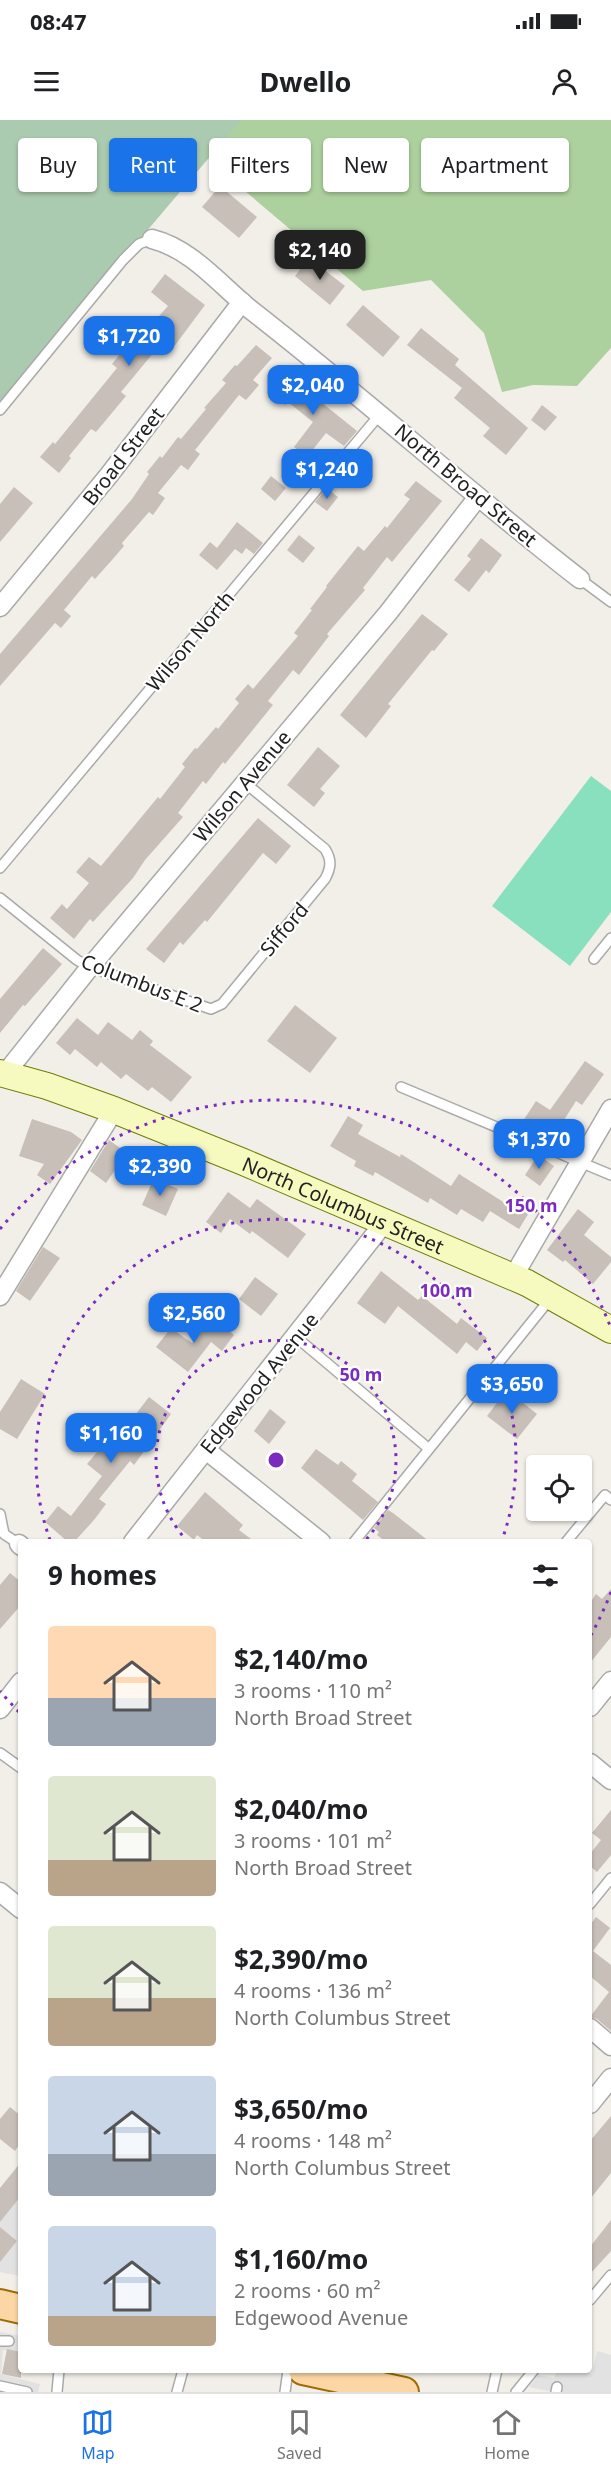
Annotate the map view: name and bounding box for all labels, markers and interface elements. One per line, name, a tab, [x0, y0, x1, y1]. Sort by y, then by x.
text: 08:47	[30, 6, 87, 36]
text: Dwello	[260, 63, 351, 100]
icon: menu	[30, 65, 63, 98]
icon: person	[548, 65, 581, 98]
chip: Buy	[18, 138, 97, 192]
chip: Rent	[109, 138, 197, 192]
chip: Filters	[209, 138, 311, 192]
chip: New	[323, 138, 409, 192]
chip: Apartment	[421, 138, 569, 192]
pin: $2,140	[271, 230, 369, 281]
text: $2,140	[289, 236, 351, 263]
pin: $1,720	[80, 316, 178, 367]
text: $1,720	[98, 322, 160, 349]
pin: $2,040	[264, 365, 362, 416]
text: $2,040	[282, 371, 344, 398]
street label: Broad Street	[76, 401, 170, 511]
street label: North Broad Street	[389, 417, 543, 553]
pin: $1,240	[278, 449, 376, 500]
text: $1,240	[296, 455, 358, 482]
street label: Wilson North	[140, 585, 240, 697]
street label: Wilson Avenue	[187, 724, 297, 848]
street label: Sifford	[254, 897, 314, 961]
street label: Columbus E 2	[77, 947, 207, 1019]
pin: $1,370	[490, 1119, 588, 1170]
text: $1,370	[508, 1125, 570, 1152]
pin: $2,390	[111, 1146, 209, 1197]
street label: North Columbus Street	[238, 1150, 448, 1260]
text: $2,390	[129, 1152, 191, 1179]
text: 150 m	[504, 1193, 558, 1217]
text: 100 m	[419, 1278, 473, 1302]
pin: $2,560	[145, 1293, 243, 1344]
text: $2,560	[163, 1299, 225, 1326]
street label: Edgewood Avenue	[194, 1307, 324, 1459]
text: 50 m	[340, 1362, 382, 1386]
pin: $3,650	[463, 1364, 561, 1415]
text: $3,650	[481, 1370, 543, 1397]
pin: $1,160	[62, 1413, 160, 1464]
text: $1,160	[80, 1419, 142, 1446]
centre of rings	[266, 1450, 286, 1470]
map controls	[526, 1455, 592, 1521]
button: locate	[526, 1455, 592, 1521]
text: 9 homes	[48, 1557, 157, 1593]
icon: filters	[529, 1559, 562, 1592]
text: $2,140/mo	[234, 1641, 368, 1677]
icon: home	[96, 1650, 168, 1722]
text: 3 rooms · 110 m²	[234, 1677, 392, 1704]
text: North Broad Street	[234, 1704, 412, 1731]
text: $2,040/mo	[234, 1791, 368, 1827]
icon: home	[96, 1800, 168, 1872]
text: 3 rooms · 101 m²	[234, 1827, 392, 1854]
text: North Broad Street	[234, 1854, 412, 1881]
text: $2,390/mo	[234, 1941, 368, 1977]
icon: home	[96, 1950, 168, 2022]
text: 4 rooms · 136 m²	[234, 1977, 392, 2004]
text: North Columbus Street	[234, 2004, 451, 2031]
text: $3,650/mo	[234, 2091, 368, 2127]
icon: home	[96, 2100, 168, 2172]
text: 4 rooms · 148 m²	[234, 2127, 392, 2154]
text: North Columbus Street	[234, 2154, 451, 2181]
text: $1,160/mo	[234, 2241, 368, 2277]
icon: home	[96, 2250, 168, 2322]
text: 2 rooms · 60 m²	[234, 2277, 381, 2304]
text: Edgewood Avenue	[234, 2304, 408, 2331]
tab: Map	[81, 2406, 115, 2464]
tab: Saved	[277, 2406, 322, 2464]
tab: Home	[484, 2406, 530, 2464]

